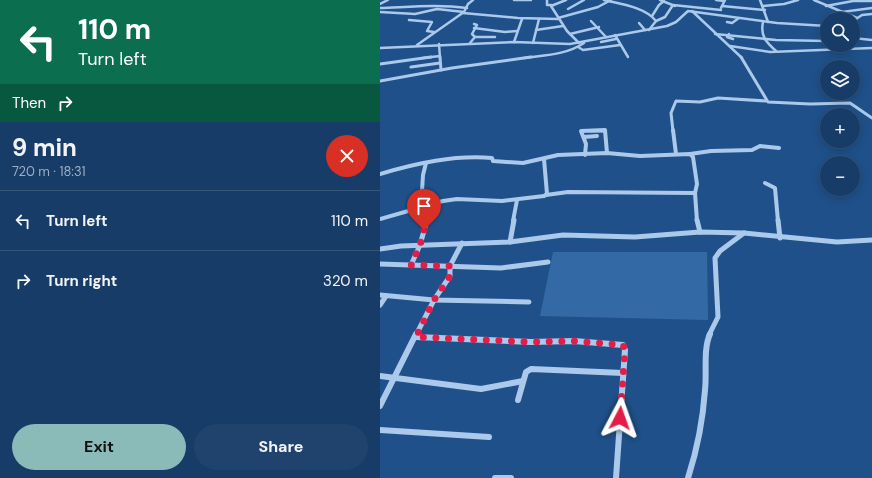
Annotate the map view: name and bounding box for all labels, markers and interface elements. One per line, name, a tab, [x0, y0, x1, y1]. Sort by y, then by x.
text: 110 m	[78, 11, 151, 48]
map controls	[820, 12, 860, 196]
button: search	[820, 12, 860, 52]
icon: left	[12, 16, 64, 68]
text: Turn left	[78, 47, 147, 71]
button: layers	[820, 60, 860, 100]
icon: right	[54, 92, 76, 114]
text: Then	[12, 93, 46, 113]
button: +	[820, 108, 860, 148]
text: 9 min	[12, 132, 77, 163]
button: close	[326, 135, 368, 177]
button: −	[820, 156, 860, 196]
text: 720 m · 18:31	[12, 163, 86, 180]
pin	[407, 189, 441, 230]
icon: arrive	[413, 195, 435, 217]
icon: left	[12, 210, 34, 232]
text: Turn left	[46, 211, 107, 231]
text: 110 m	[331, 211, 368, 231]
icon: right	[12, 270, 34, 292]
text: Turn right	[46, 271, 117, 291]
text: 320 m	[323, 271, 368, 291]
position arrow	[599, 397, 641, 439]
button: Exit	[12, 424, 186, 470]
button: Share	[194, 424, 368, 470]

